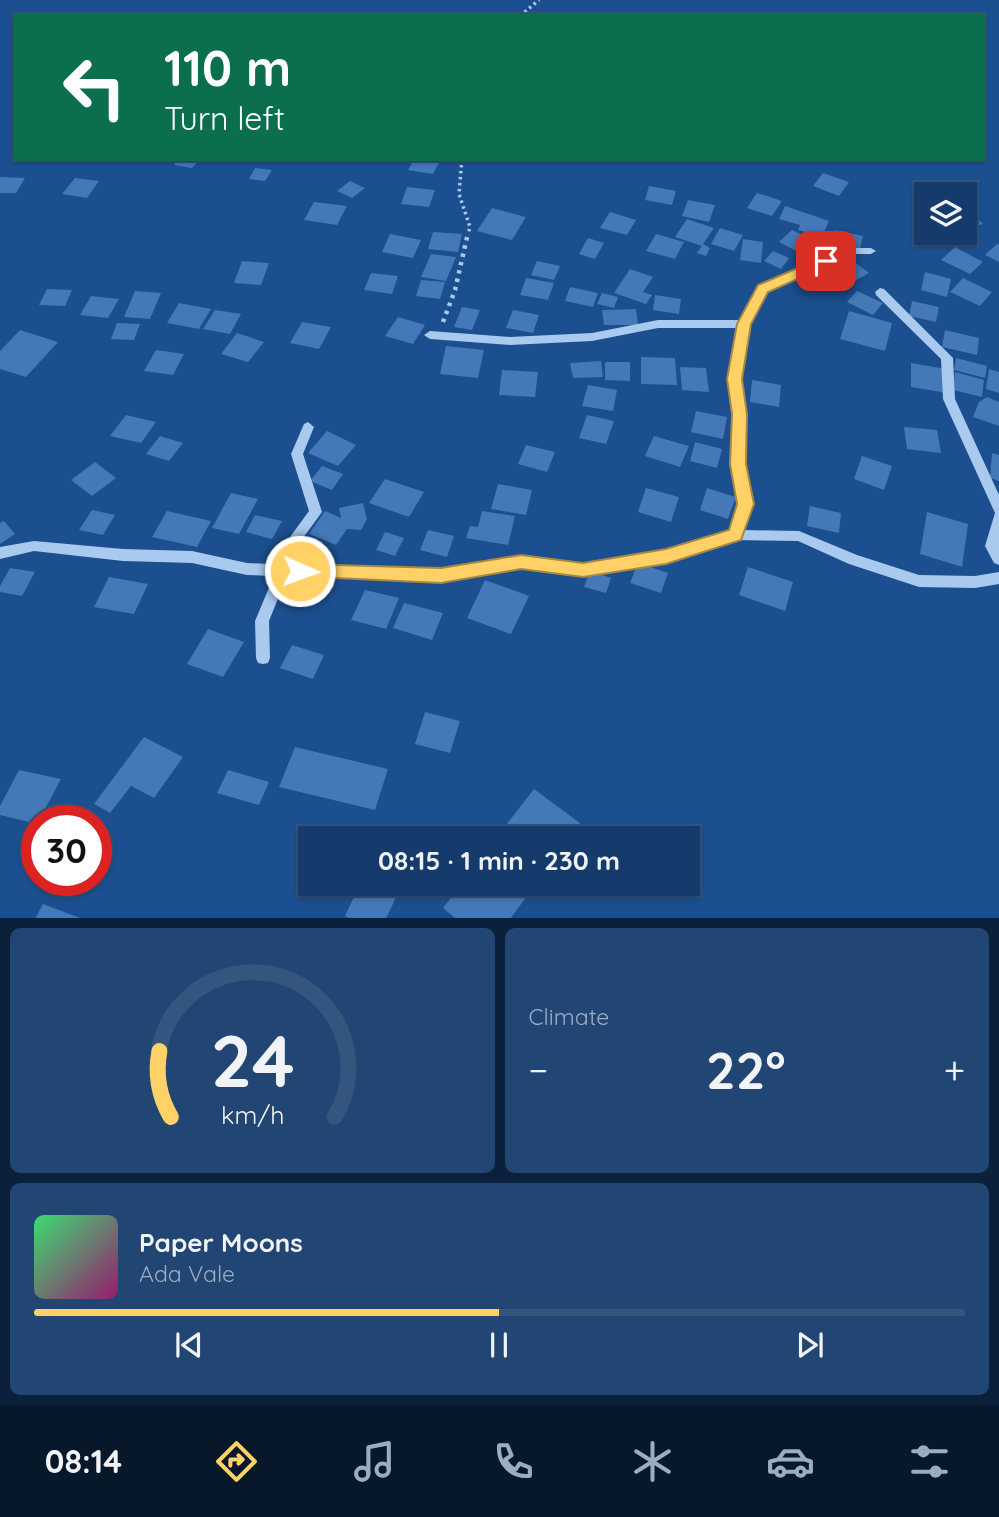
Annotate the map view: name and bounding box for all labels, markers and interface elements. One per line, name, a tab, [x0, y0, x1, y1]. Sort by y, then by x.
text: 110 m	[164, 37, 291, 98]
icon: left	[49, 42, 140, 133]
text: Turn left	[164, 98, 285, 138]
map controls	[914, 182, 977, 245]
button: layers	[914, 182, 977, 245]
pin	[796, 231, 856, 291]
icon: arrive	[807, 242, 845, 280]
position arrow	[263, 534, 337, 608]
speed limit sign: 30	[21, 805, 112, 896]
text: 08:15 · 1 min · 230 m	[378, 844, 620, 877]
text: Climate	[529, 1002, 609, 1031]
text: 24	[210, 1014, 294, 1105]
text: 22°	[706, 1037, 786, 1102]
text: −	[529, 1046, 548, 1094]
text: +	[944, 1046, 965, 1094]
text: km/h	[221, 1098, 284, 1129]
text: Paper Moons	[139, 1226, 303, 1259]
text: Ada Vale	[139, 1259, 235, 1288]
icon: previous	[170, 1326, 208, 1364]
icon: pause	[480, 1326, 518, 1364]
icon: next	[791, 1326, 829, 1364]
icon: directions	[212, 1437, 261, 1486]
icon: music	[350, 1437, 399, 1486]
icon: phone	[489, 1437, 538, 1486]
icon: climate	[628, 1437, 677, 1486]
icon: car	[766, 1437, 815, 1486]
icon: filters	[905, 1437, 954, 1486]
text: 08:14	[45, 1441, 122, 1481]

